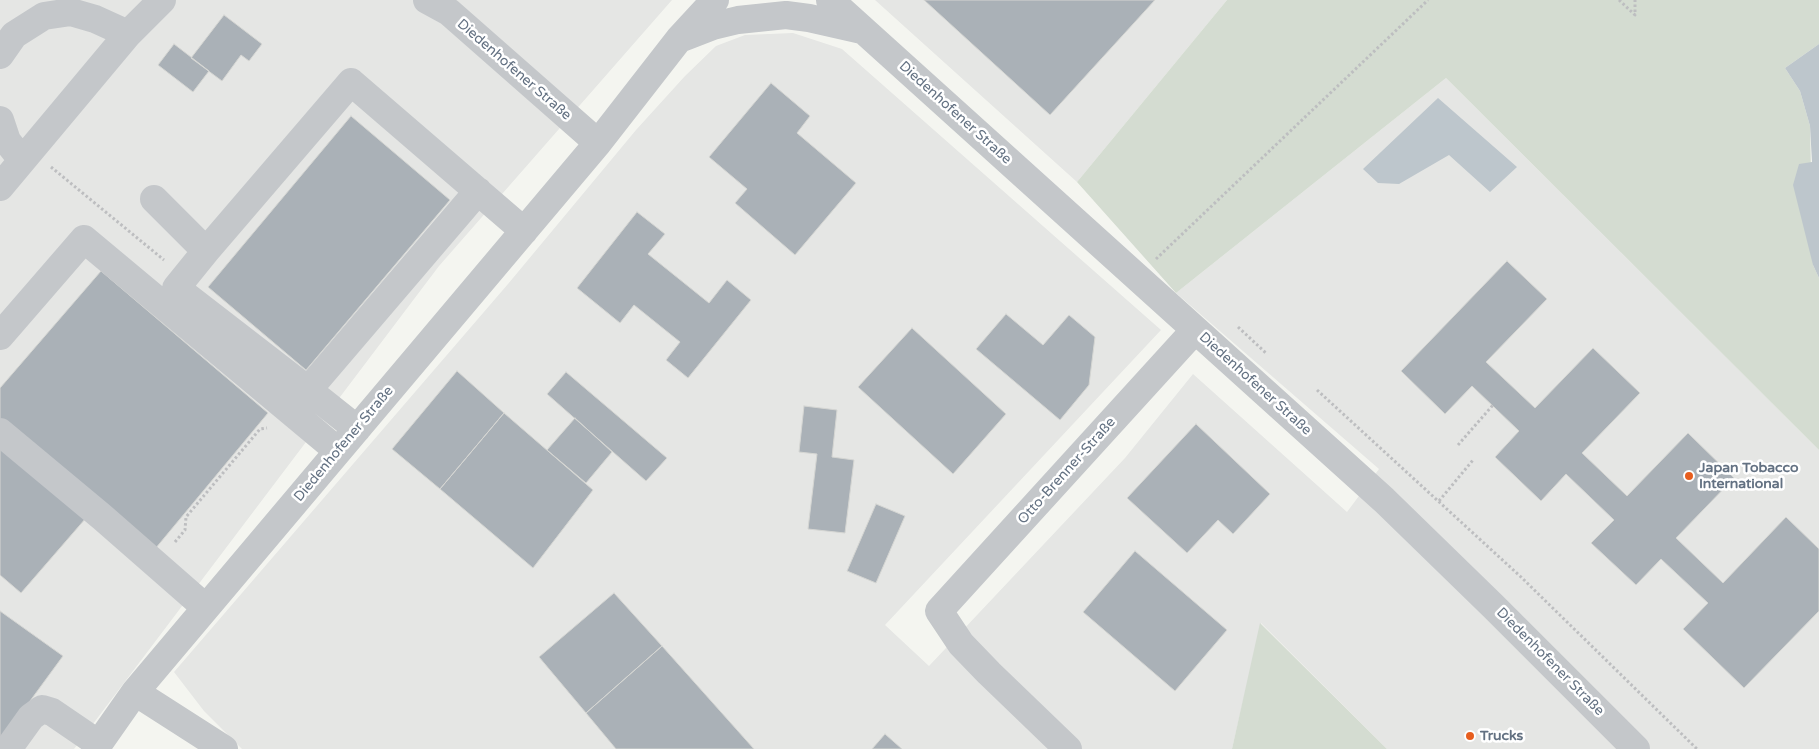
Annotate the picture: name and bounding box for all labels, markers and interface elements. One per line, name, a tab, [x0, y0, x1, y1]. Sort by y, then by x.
street label: Diedenhofener Straße	[454, 16, 574, 124]
street label: Diedenhofener Straße	[895, 58, 1015, 168]
street label: Diedenhofener Straße	[1195, 329, 1315, 439]
street label: Diedenhofener Straße	[291, 383, 397, 505]
street label: Otto-Brenner-Straße	[1015, 414, 1119, 528]
place label: Japan Tobacco International	[1699, 460, 1798, 492]
marker: Japan Tobacco International	[1683, 470, 1695, 482]
street label: Diedenhofener Straße	[1493, 605, 1607, 719]
place label: Trucks	[1480, 728, 1523, 744]
marker: Trucks	[1464, 730, 1476, 742]

